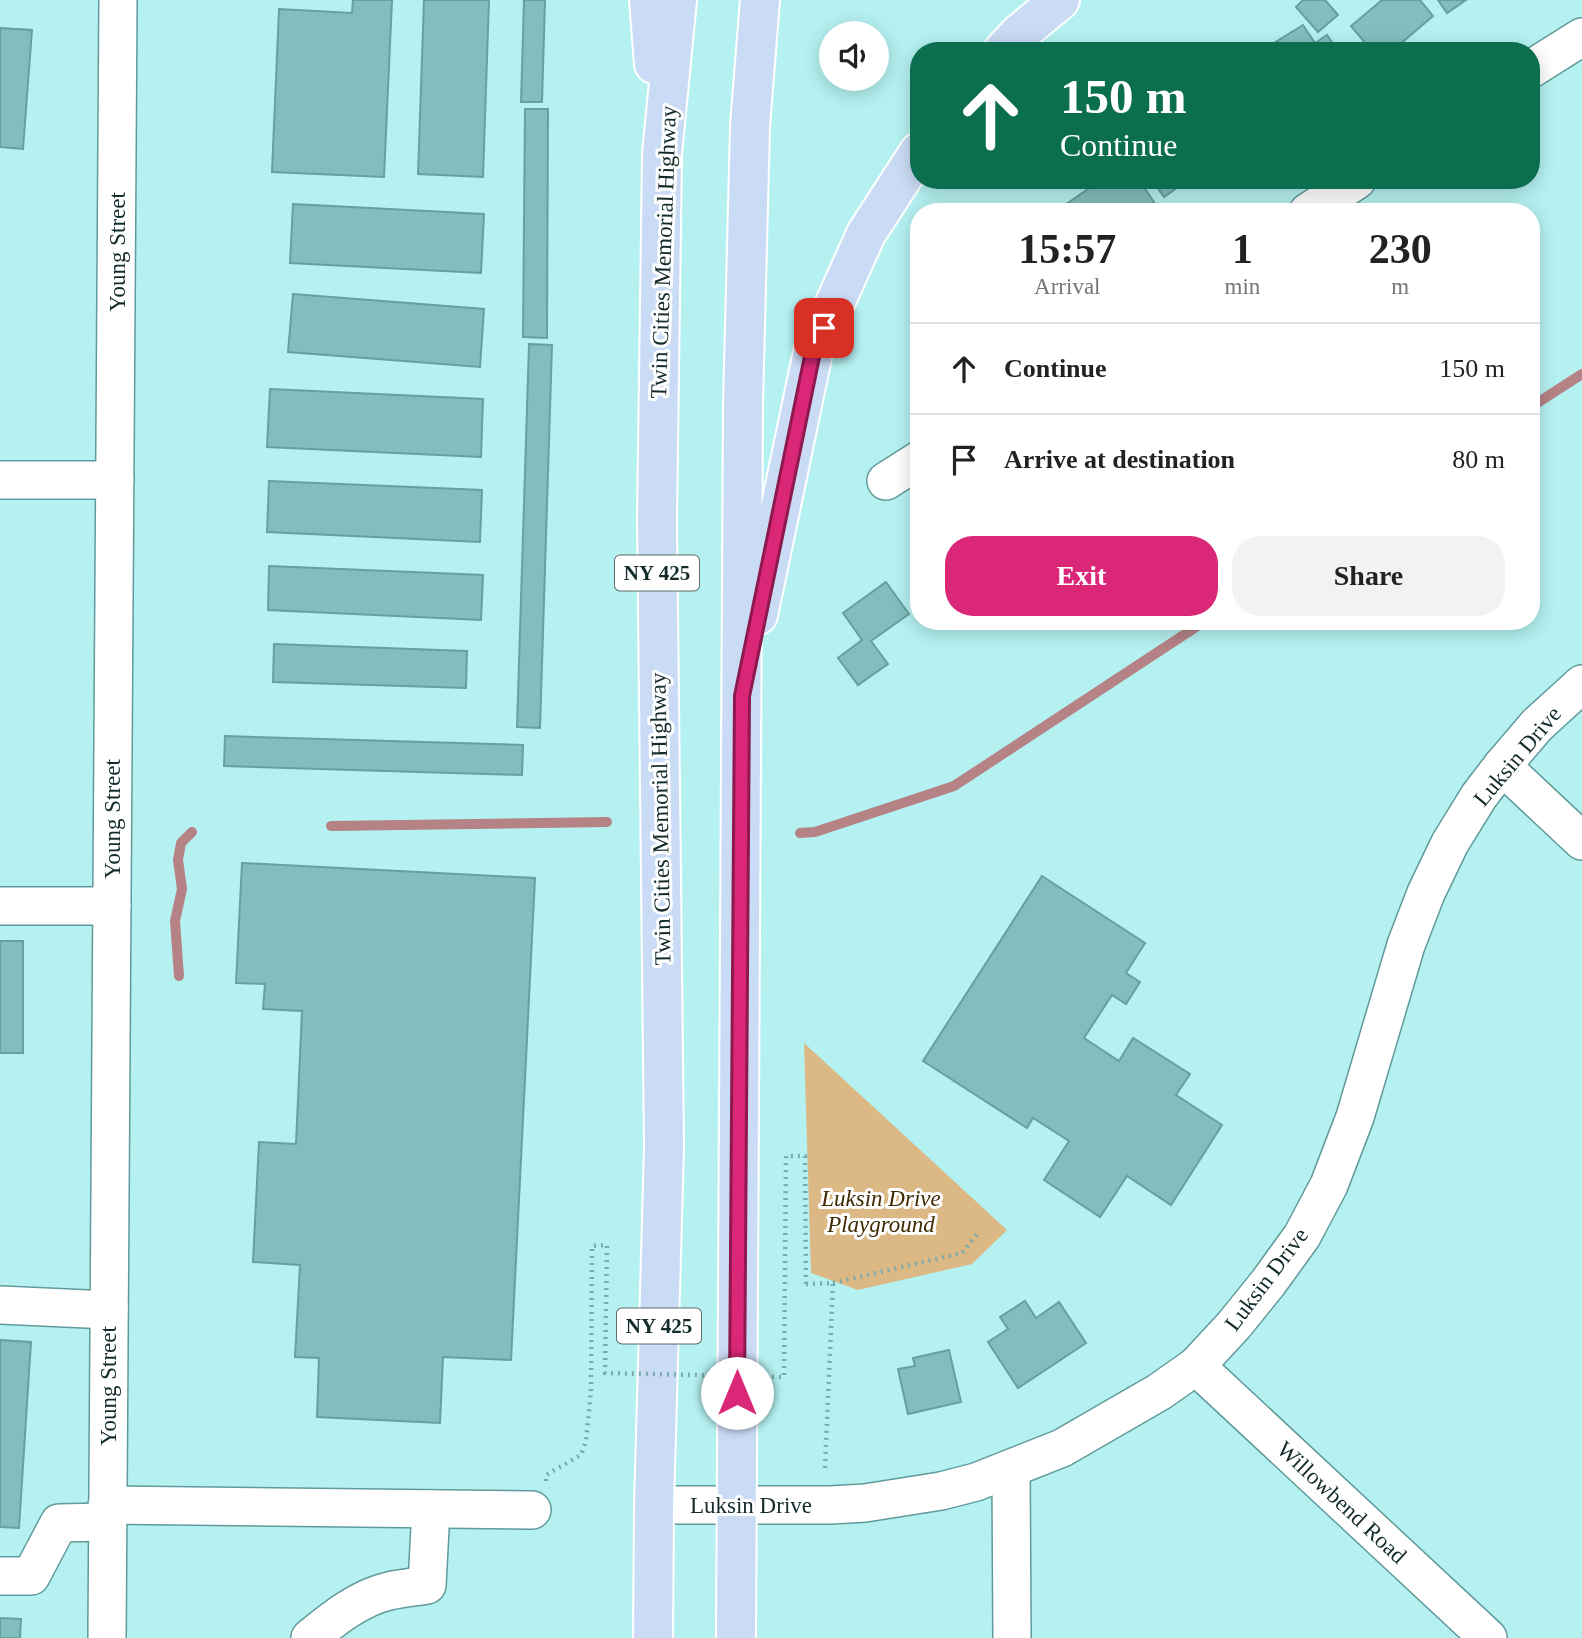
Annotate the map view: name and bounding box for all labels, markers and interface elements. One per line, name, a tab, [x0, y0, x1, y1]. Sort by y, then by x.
map controls	[819, 21, 889, 91]
button: sound	[819, 21, 889, 91]
text: 150 m	[1060, 69, 1187, 124]
icon: ahead	[945, 70, 1036, 161]
street label: Twin Cities Memorial Highway	[646, 105, 681, 399]
text: Continue	[1060, 127, 1177, 163]
street label: Young Street	[105, 192, 130, 312]
text: 15:57	[1018, 226, 1116, 272]
text: 1	[1232, 226, 1253, 272]
text: 230	[1369, 226, 1432, 272]
text: Arrival	[1034, 274, 1101, 299]
text: min	[1225, 274, 1260, 299]
text: m	[1391, 274, 1409, 299]
pin	[794, 298, 854, 358]
icon: arrive	[805, 309, 843, 347]
icon: ahead	[945, 350, 983, 388]
text: Continue	[1004, 354, 1107, 383]
text: 150 m	[1439, 354, 1505, 383]
icon: arrive	[945, 441, 983, 479]
text: Arrive at destination	[1004, 445, 1235, 474]
text: 80 m	[1452, 445, 1505, 474]
button: Exit	[945, 536, 1218, 616]
button: Share	[1232, 536, 1505, 616]
road number: NY 425	[615, 556, 699, 590]
street label: Twin Cities Memorial Highway	[645, 672, 676, 966]
street label: Luksin Drive	[1469, 702, 1566, 811]
street label: Young Street	[100, 759, 125, 879]
park label: Luksin Drive Playground	[820, 1186, 941, 1237]
street label: Luksin Drive	[1220, 1223, 1313, 1336]
road number: NY 425	[617, 1308, 701, 1344]
street label: Young Street	[96, 1326, 121, 1446]
position arrow	[700, 1356, 774, 1430]
street label: Willowbend Road	[1272, 1436, 1412, 1569]
street label: Luksin Drive	[690, 1493, 812, 1518]

